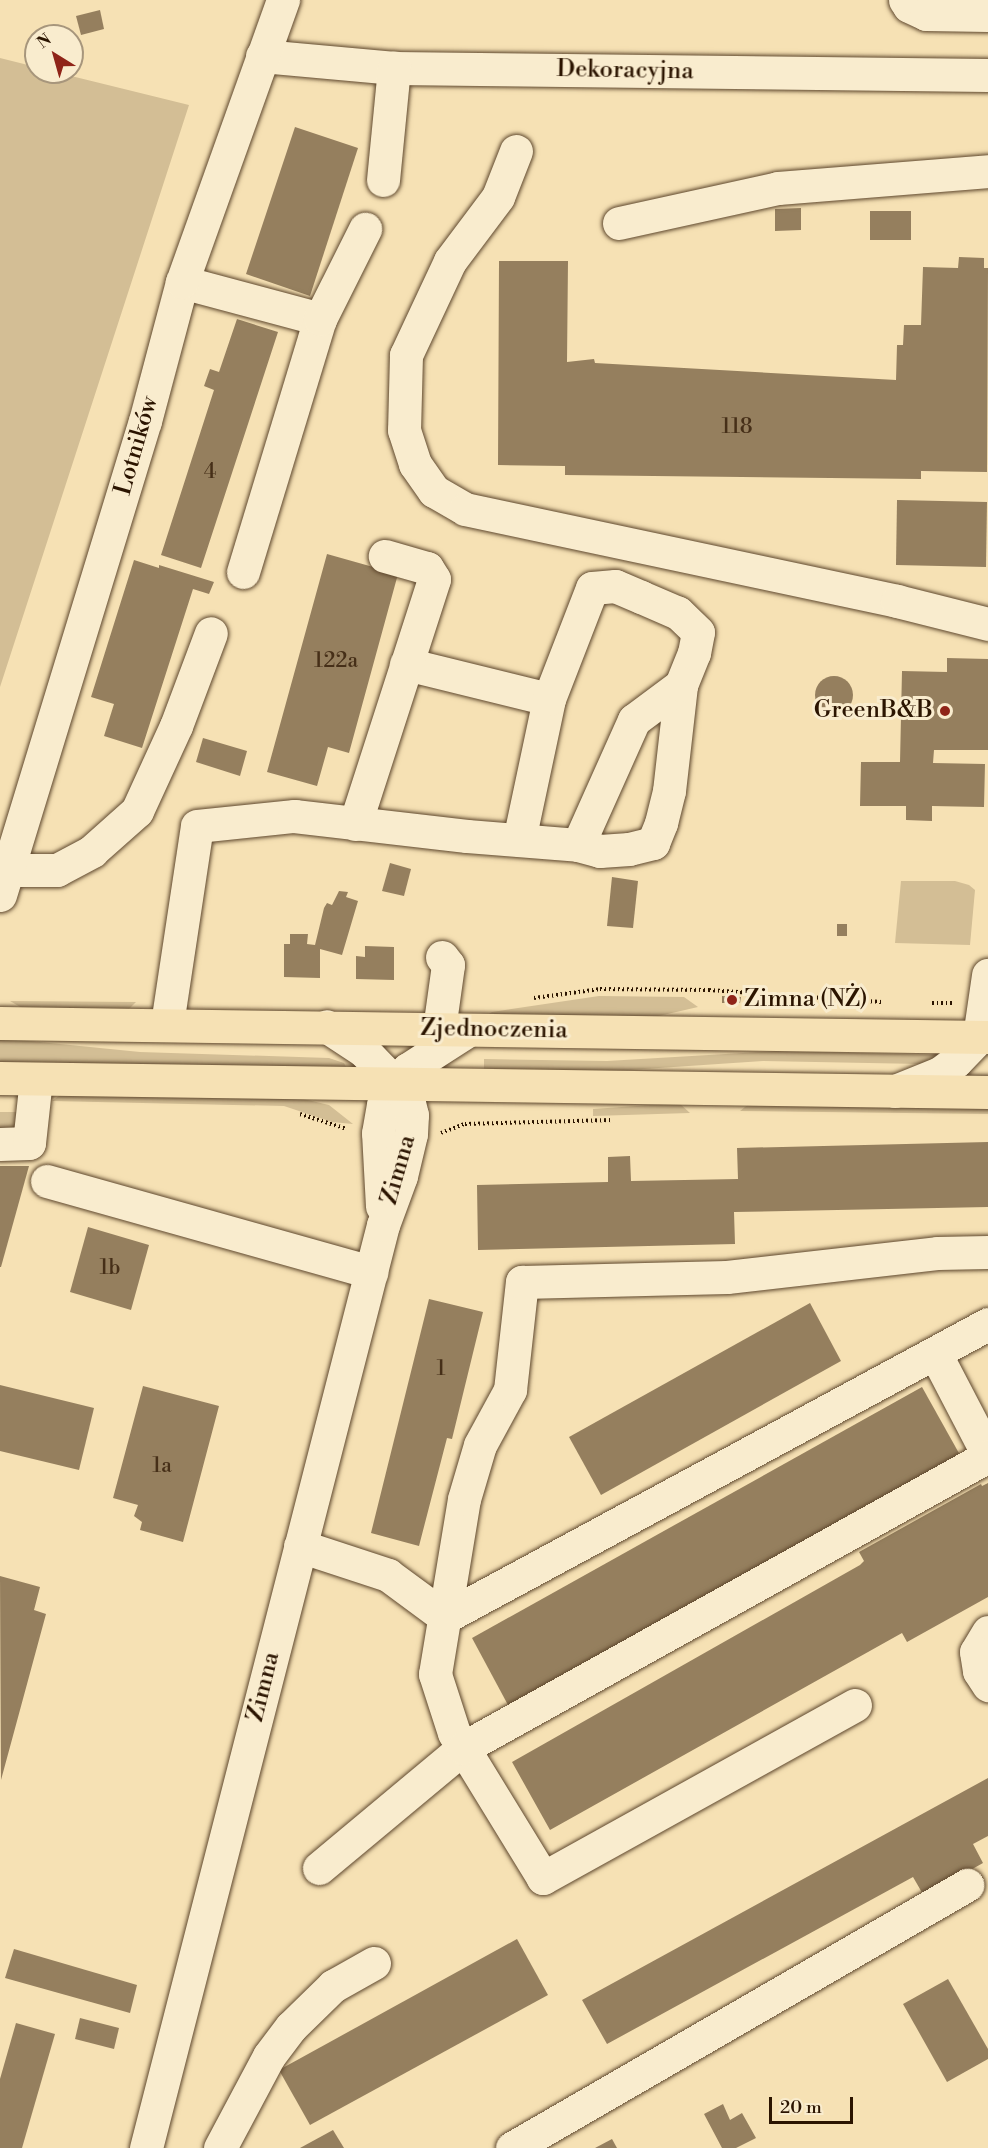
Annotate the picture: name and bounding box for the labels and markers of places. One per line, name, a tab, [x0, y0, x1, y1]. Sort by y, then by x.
place label: GreenB&B	[814, 697, 933, 725]
marker: GreenB&B	[938, 704, 952, 718]
place label: Zimna (NŻ)	[744, 986, 868, 1014]
marker: Zimna (NŻ)	[725, 993, 739, 1007]

